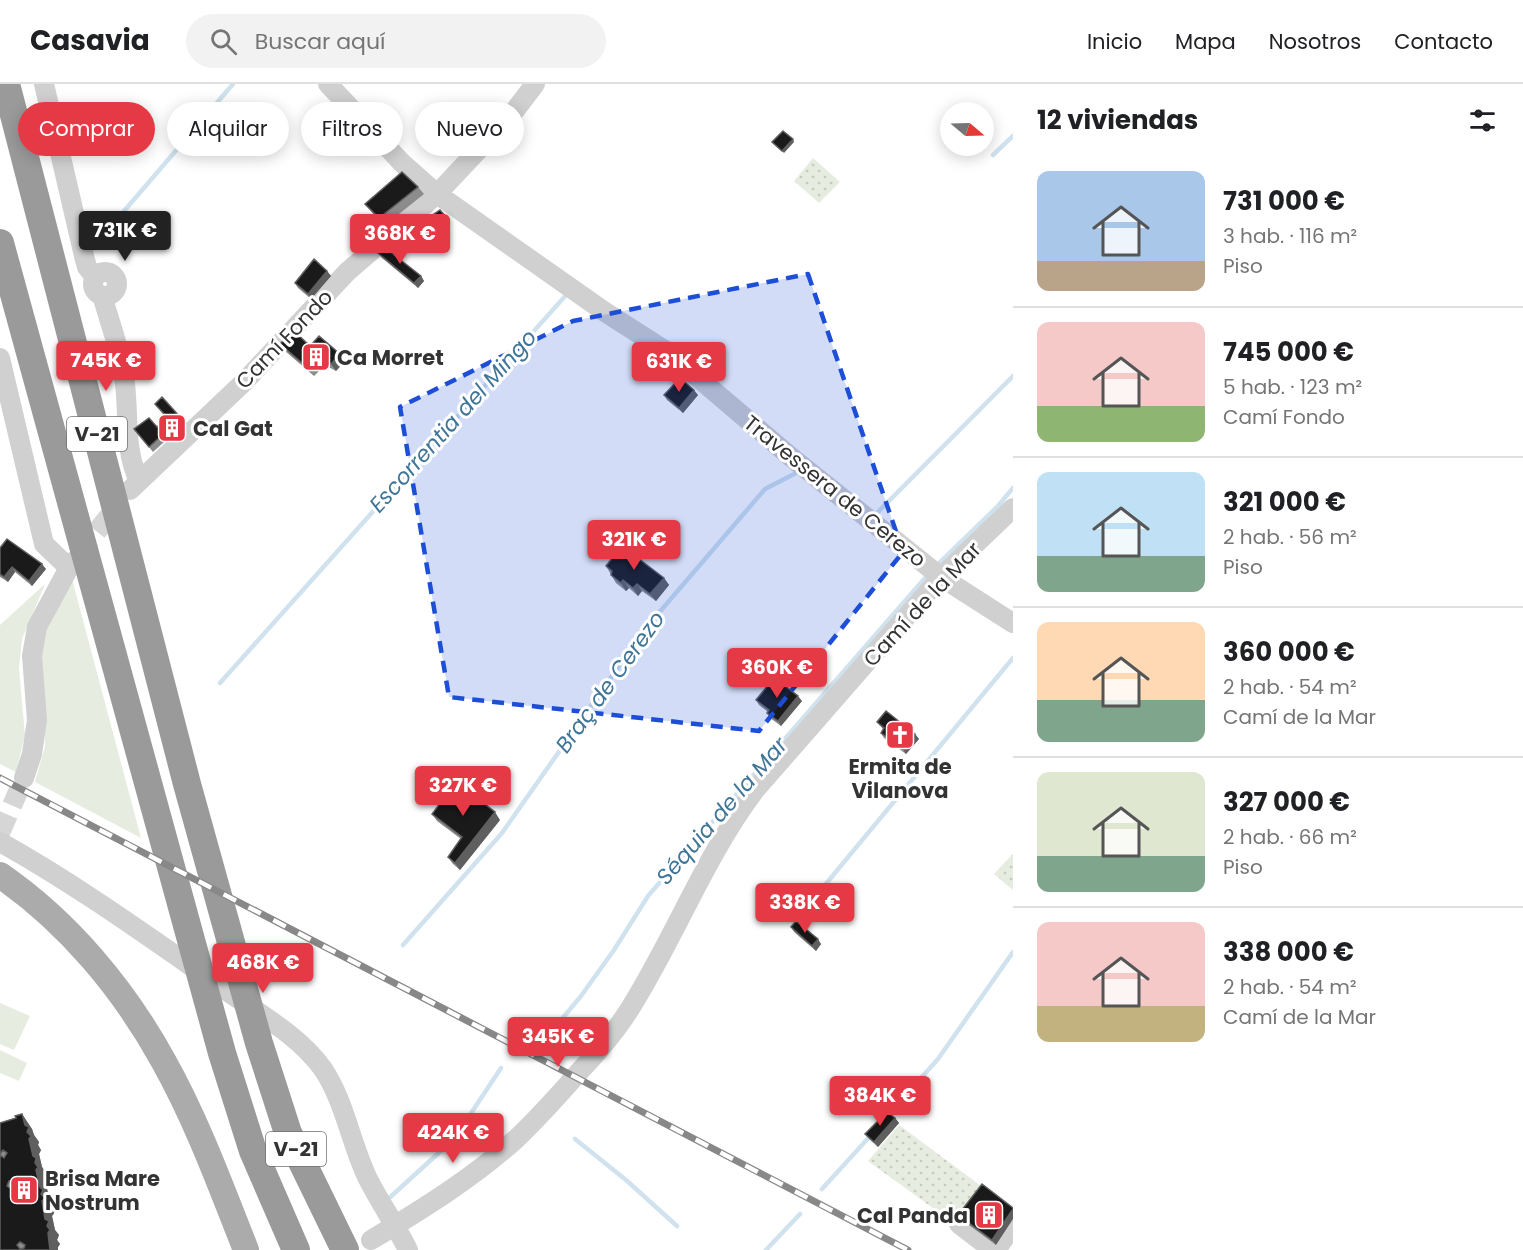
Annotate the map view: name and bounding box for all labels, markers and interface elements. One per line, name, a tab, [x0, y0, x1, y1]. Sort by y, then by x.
search box	[186, 14, 606, 68]
text: Casavia	[30, 21, 150, 60]
icon: search	[207, 25, 240, 58]
text: Buscar aquí	[255, 26, 385, 57]
text: Inicio	[1087, 27, 1142, 56]
text: Mapa	[1175, 27, 1236, 56]
text: Nosotros	[1269, 27, 1361, 56]
text: Contacto	[1394, 27, 1493, 56]
chip: Comprar	[18, 102, 155, 156]
chip: Alquilar	[167, 102, 289, 156]
chip: Filtros	[301, 102, 403, 156]
chip: Nuevo	[415, 102, 524, 156]
north arrow	[940, 102, 994, 156]
map controls	[940, 102, 994, 156]
text: 12 viviendas	[1037, 102, 1198, 138]
icon: filters	[1466, 104, 1499, 137]
text: 731 000 €	[1223, 183, 1345, 219]
icon: home	[1085, 195, 1157, 267]
pin: 731K €	[76, 211, 174, 262]
pin: 368K €	[351, 214, 449, 265]
text: 731K €	[93, 216, 157, 244]
text: 368K €	[364, 219, 436, 247]
text: 3 hab. · 116 m²	[1223, 222, 1357, 250]
text: Piso	[1223, 252, 1263, 280]
street label: Camí Fondo	[229, 283, 339, 395]
water label: Escorrentia del Mingo	[362, 323, 544, 519]
text: 745 000 €	[1223, 334, 1354, 370]
pin: 745K €	[57, 341, 155, 392]
building icon: Ca Morret	[300, 341, 332, 373]
pin: 631K €	[630, 342, 728, 393]
place label: Ca Morret	[337, 343, 444, 372]
text: 745K €	[70, 346, 142, 374]
icon: home	[1085, 346, 1157, 418]
text: 631K €	[646, 347, 712, 375]
text: 5 hab. · 123 m²	[1223, 373, 1362, 401]
text: Camí Fondo	[1223, 403, 1345, 431]
street label: Travessera de Cerezo	[738, 408, 932, 574]
building icon: Cal Gat	[156, 412, 188, 444]
place label: Cal Gat	[193, 414, 273, 443]
road number: V-21	[67, 417, 127, 451]
text: 321 000 €	[1223, 484, 1346, 520]
icon: home	[1085, 496, 1157, 568]
pin: 321K €	[585, 520, 683, 571]
text: 2 hab. · 56 m²	[1223, 523, 1357, 551]
text: 321K €	[601, 525, 667, 553]
street label: Camí de la Mar	[857, 535, 988, 673]
text: Piso	[1223, 553, 1263, 581]
water label: Braç de Cerezo	[548, 605, 672, 759]
text: 360 000 €	[1223, 634, 1355, 670]
icon: home	[1085, 646, 1157, 718]
pin: 360K €	[728, 648, 826, 699]
text: 360K €	[741, 653, 813, 681]
text: 2 hab. · 54 m²	[1223, 673, 1356, 701]
text: Camí de la Mar	[1223, 703, 1376, 731]
church icon: Ermita de Vilanova	[884, 719, 916, 751]
water label: Séquia de la Mar	[649, 730, 795, 891]
place label: Ermita de Vilanova	[848, 752, 952, 805]
pin: 327K €	[414, 766, 512, 817]
text: 327K €	[429, 771, 497, 799]
text: 327 000 €	[1223, 784, 1350, 820]
icon: home	[1085, 796, 1157, 868]
text: 2 hab. · 66 m²	[1223, 823, 1357, 851]
text: Piso	[1223, 853, 1263, 881]
pin: 338K €	[756, 883, 854, 934]
text: 338K €	[769, 888, 841, 916]
text: 338 000 €	[1223, 934, 1354, 970]
pin: 468K €	[214, 943, 312, 994]
icon: home	[1085, 946, 1157, 1018]
text: 468K €	[226, 948, 300, 976]
text: 2 hab. · 54 m²	[1223, 973, 1356, 1001]
text: Camí de la Mar	[1223, 1003, 1376, 1031]
pin: 345K €	[509, 1017, 607, 1068]
text: 345K €	[522, 1022, 594, 1050]
pin: 384K €	[831, 1076, 929, 1127]
text: 384K €	[844, 1081, 916, 1109]
pin: 424K €	[404, 1113, 502, 1164]
text: 424K €	[417, 1118, 489, 1146]
road number: V-21	[266, 1132, 326, 1166]
place label: Brisa Mare Nostrum	[45, 1164, 160, 1217]
building icon: Brisa Mare Nostrum	[8, 1174, 40, 1206]
building icon: Cal Panda	[973, 1199, 1005, 1231]
place label: Cal Panda	[857, 1201, 968, 1230]

